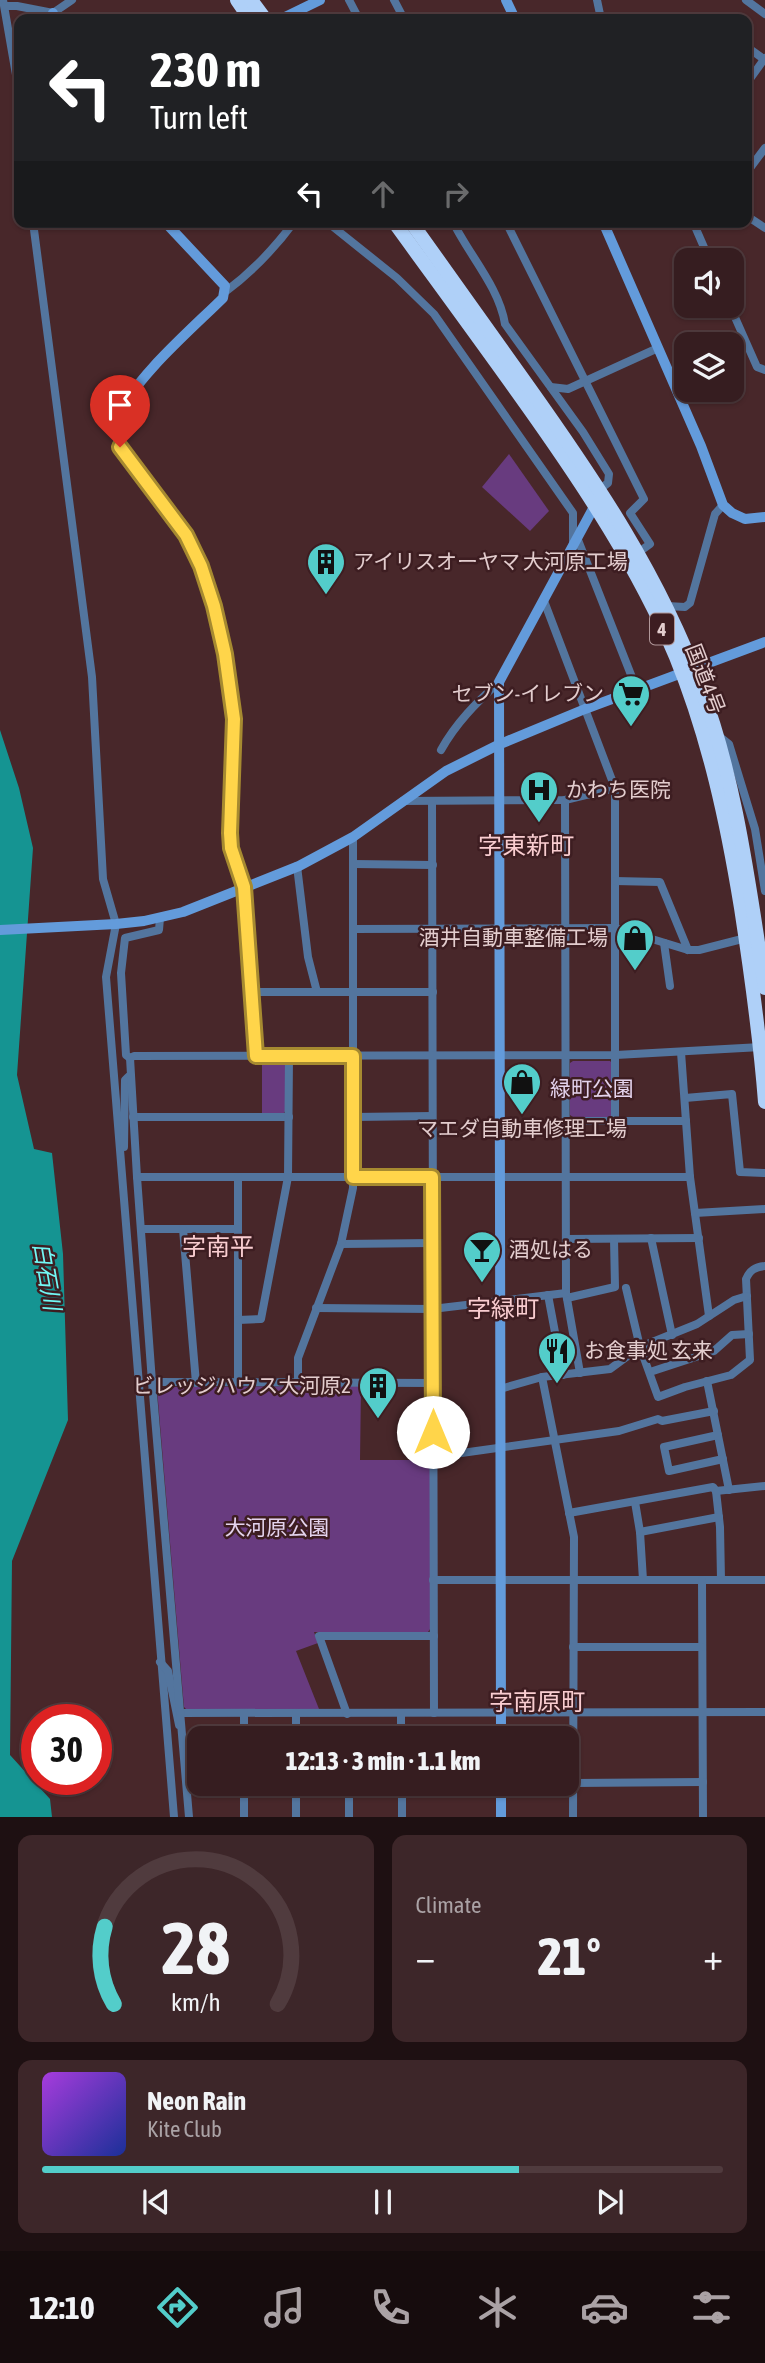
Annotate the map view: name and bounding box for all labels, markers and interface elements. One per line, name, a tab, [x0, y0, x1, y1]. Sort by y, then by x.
text: 230 m	[150, 41, 261, 97]
icon: left	[35, 42, 126, 133]
text: Turn left	[150, 99, 248, 136]
icon: left	[291, 175, 329, 213]
icon: ahead	[364, 175, 402, 213]
icon: right	[437, 175, 475, 213]
map controls	[674, 248, 744, 402]
button: sound	[674, 248, 744, 318]
button: layers	[674, 332, 744, 402]
pin	[90, 375, 150, 447]
icon: arrive	[101, 386, 139, 424]
building icon: アイリスオーヤマ 大河原工場	[305, 541, 347, 596]
place label: アイリスオーヤマ 大河原工場	[353, 549, 628, 573]
road number: 4	[650, 614, 674, 644]
street label: 国道4号	[682, 640, 730, 717]
supermarket icon: セブン-イレブン	[610, 673, 652, 728]
place label: セブン-イレブン	[452, 681, 604, 705]
hospital icon: かわち医院	[518, 769, 560, 824]
place label: かわち医院	[566, 777, 671, 801]
district label: 字東新町	[478, 832, 574, 859]
shop icon: 酒井自動車整備工場	[614, 917, 656, 972]
place label: 酒井自動車整備工場	[419, 925, 608, 949]
shop icon: マエダ自動車修理工場	[501, 1061, 543, 1116]
park label: 緑町公園	[550, 1076, 634, 1100]
place label: マエダ自動車修理工場	[417, 1116, 627, 1140]
bar icon: 酒処はる	[461, 1229, 503, 1284]
district label: 字南平	[182, 1233, 254, 1260]
place label: 酒処はる	[509, 1237, 593, 1261]
water label: 白石川	[28, 1240, 66, 1315]
district label: 字緑町	[467, 1295, 539, 1322]
restaurant icon: お食事処 玄来	[536, 1330, 578, 1385]
place label: お食事処 玄来	[584, 1338, 713, 1362]
building icon: ビレッジハウス大河原2	[357, 1365, 399, 1420]
place label: ビレッジハウス大河原2	[132, 1373, 351, 1397]
position arrow	[396, 1395, 470, 1469]
park label: 大河原公園	[225, 1515, 330, 1539]
district label: 字南原町	[489, 1688, 585, 1715]
speed limit sign: 30	[21, 1704, 112, 1795]
text: 12:13 · 3 min · 1.1 km	[286, 1746, 480, 1776]
text: Climate	[416, 1892, 481, 1918]
text: 28	[162, 1907, 230, 1990]
text: 21°	[538, 1926, 601, 1986]
text: −	[416, 1935, 435, 1978]
text: +	[703, 1935, 723, 1978]
text: km/h	[171, 1988, 221, 2016]
text: Neon Rain	[147, 2086, 246, 2116]
text: Kite Club	[147, 2116, 222, 2142]
icon: previous	[137, 2183, 175, 2221]
icon: pause	[364, 2183, 402, 2221]
icon: next	[591, 2183, 629, 2221]
icon: directions	[153, 2283, 202, 2332]
icon: music	[260, 2283, 309, 2332]
icon: phone	[366, 2283, 415, 2332]
icon: climate	[473, 2283, 522, 2332]
icon: car	[580, 2283, 629, 2332]
icon: filters	[687, 2283, 736, 2332]
text: 12:10	[29, 2289, 95, 2326]

